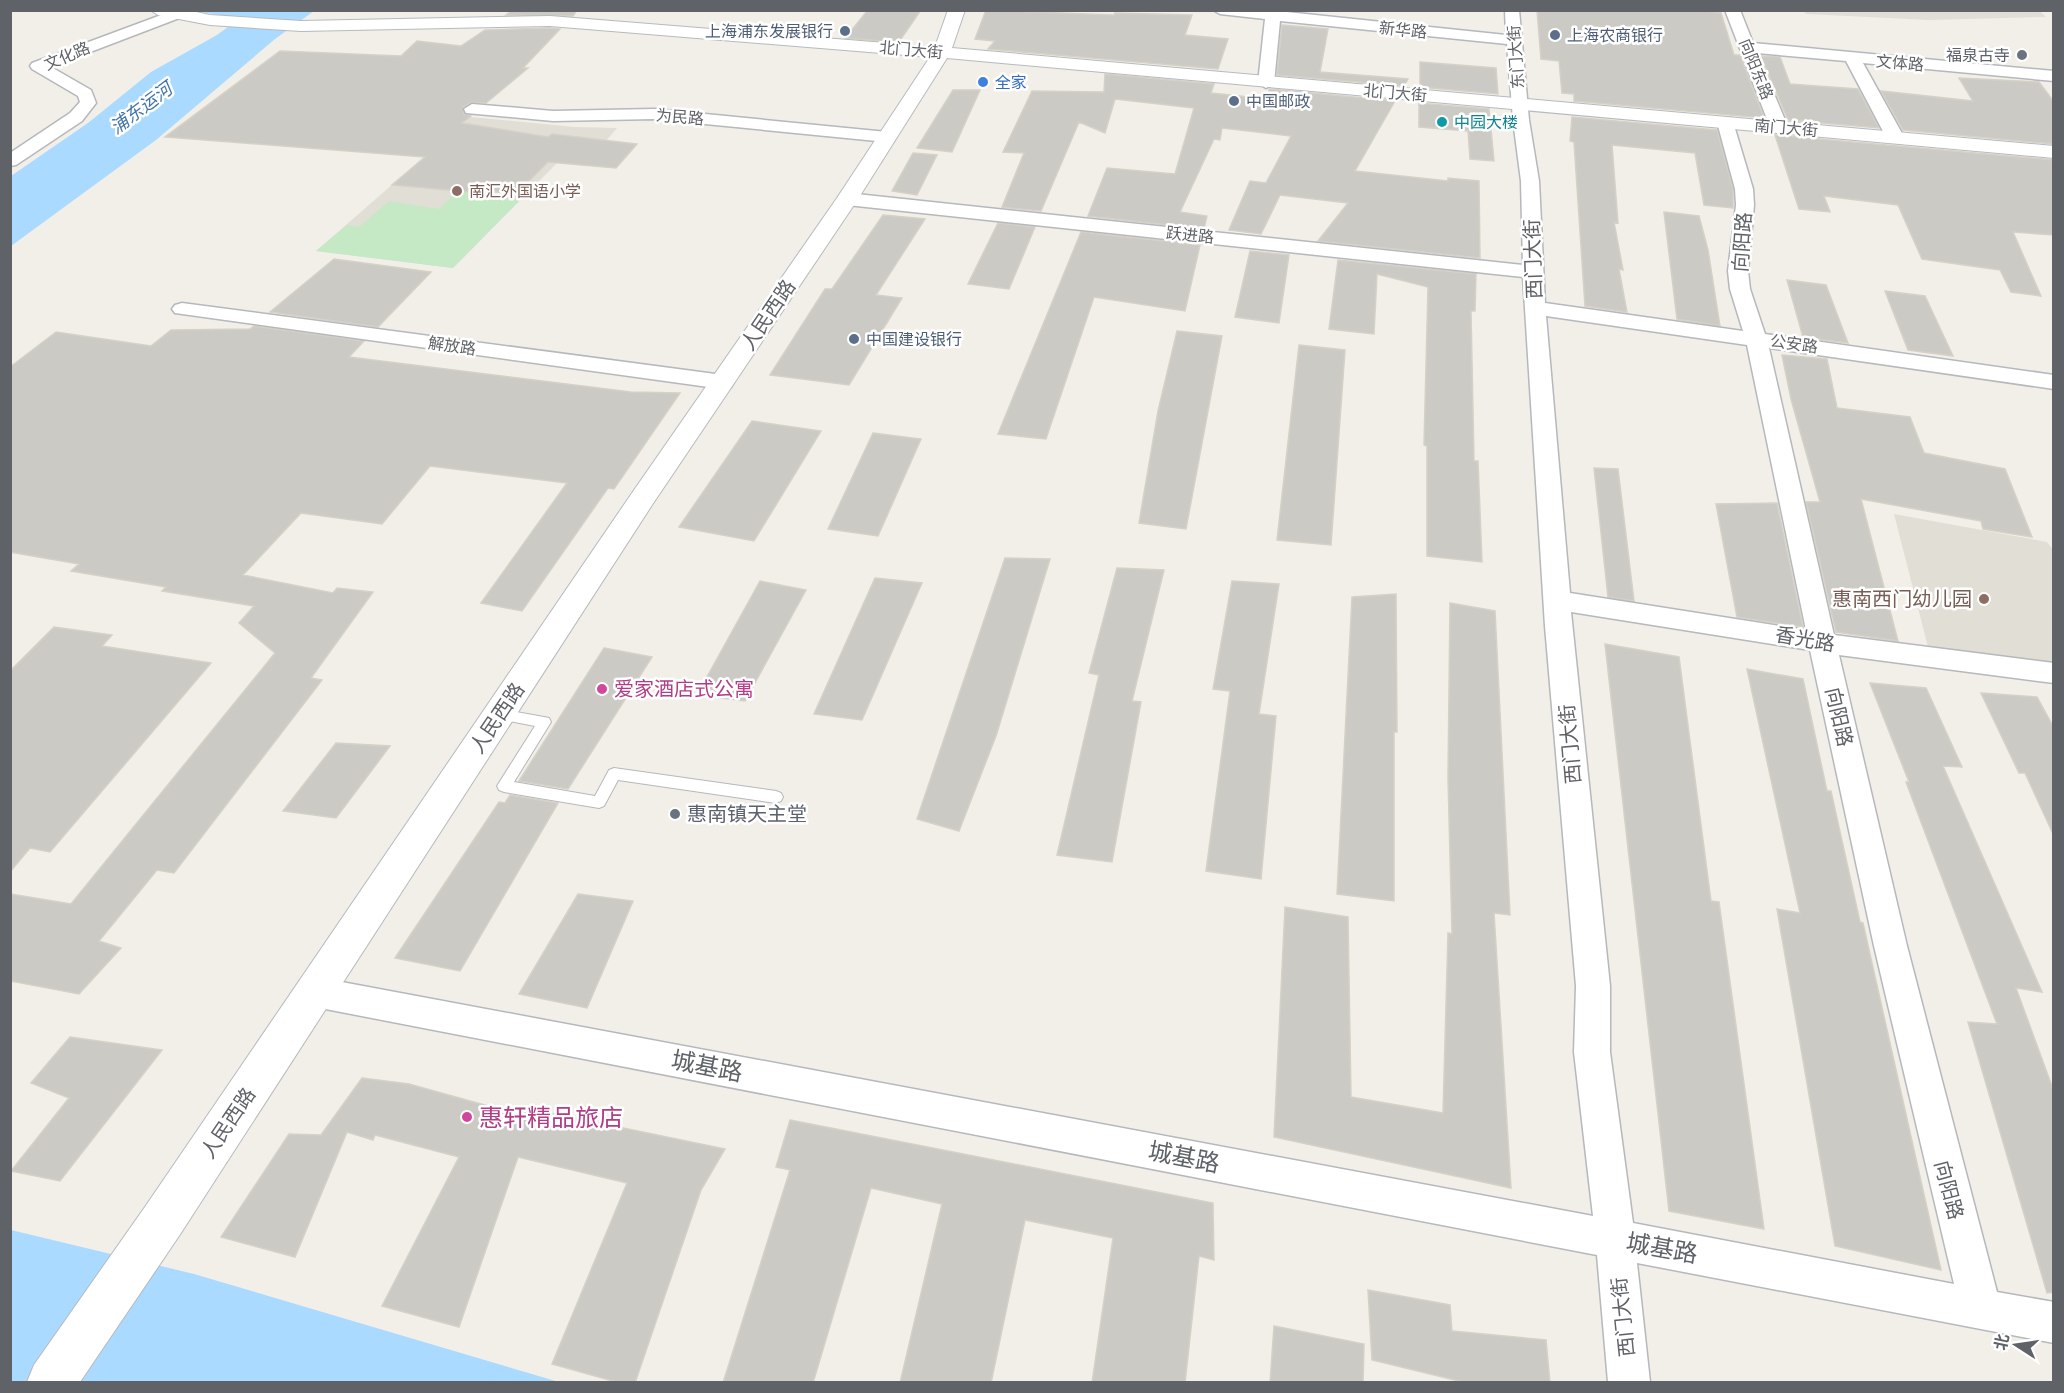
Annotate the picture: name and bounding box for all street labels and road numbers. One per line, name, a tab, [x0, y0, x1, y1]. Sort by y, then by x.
street label: 新华路	[1378, 16, 1428, 44]
street label: 东门大街	[1502, 24, 1530, 90]
street label: 向阳东路	[1733, 35, 1779, 103]
street label: 文化路	[40, 36, 94, 76]
street label: 北门大街	[878, 36, 944, 64]
street label: 文体路	[1875, 49, 1925, 77]
street label: 北门大街	[1362, 79, 1428, 107]
street label: 为民路	[655, 103, 705, 131]
street label: 南门大街	[1753, 114, 1819, 142]
street label: 向阳路	[1726, 211, 1758, 273]
street label: 西门大街	[1518, 219, 1548, 299]
street label: 跃进路	[1165, 221, 1215, 249]
street label: 人民西路	[734, 274, 802, 356]
street label: 公安路	[1769, 329, 1819, 359]
street label: 解放路	[427, 331, 477, 361]
street label: 香光路	[1773, 620, 1837, 658]
street label: 人民西路	[463, 677, 531, 759]
street label: 向阳路	[1819, 685, 1859, 749]
street label: 西门大街	[1553, 703, 1587, 785]
street label: 城基路	[669, 1043, 745, 1089]
street label: 人民西路	[194, 1082, 262, 1164]
street label: 城基路	[1146, 1134, 1222, 1180]
street label: 向阳路	[1928, 1157, 1970, 1223]
street label: 城基路	[1624, 1225, 1700, 1271]
street label: 西门大街	[1605, 1276, 1641, 1358]

